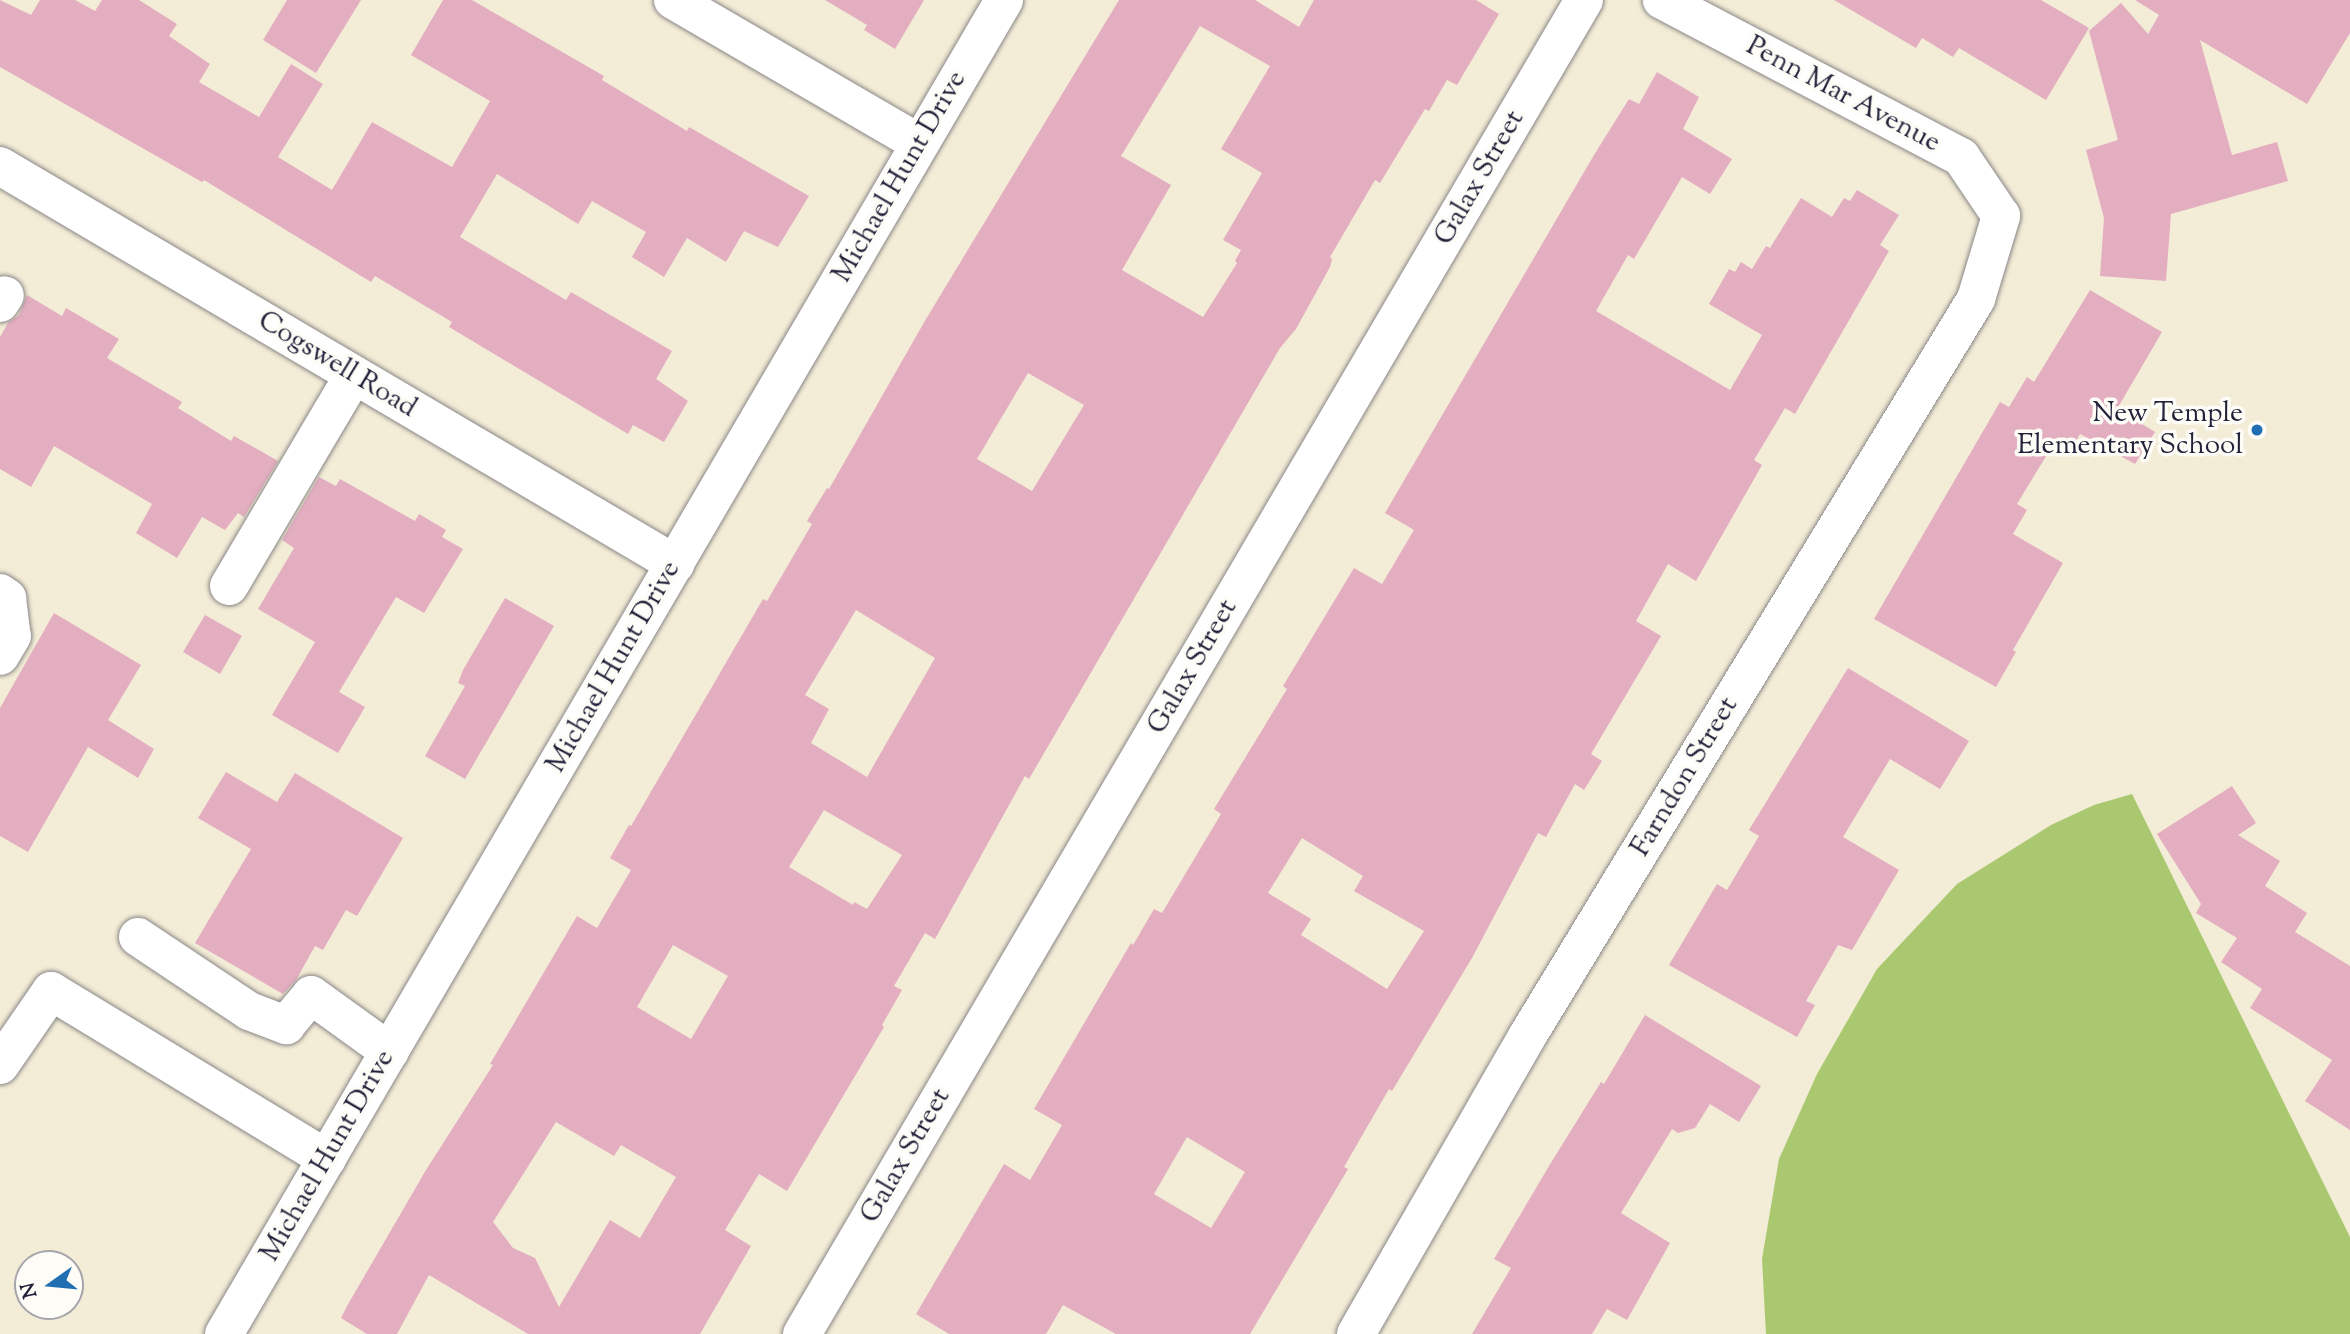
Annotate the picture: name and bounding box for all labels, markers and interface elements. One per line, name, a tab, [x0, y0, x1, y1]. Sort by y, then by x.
street label: Penn Mar Avenue	[1740, 30, 1946, 160]
street label: Michael Hunt Drive	[826, 65, 974, 289]
street label: Galax Street	[1428, 105, 1532, 251]
street label: Cogswell Road	[251, 304, 423, 426]
place label: New Temple Elementary School	[2017, 397, 2243, 463]
marker: New Temple Elementary School	[2249, 422, 2265, 438]
street label: Michael Hunt Drive	[540, 555, 688, 779]
street label: Galax Street	[1141, 594, 1245, 740]
street label: Farndon Street	[1624, 691, 1746, 863]
street label: Michael Hunt Drive	[254, 1044, 402, 1268]
street label: Galax Street	[854, 1083, 958, 1229]
north arrow	[14, 1250, 84, 1320]
text: N	[15, 1279, 45, 1301]

